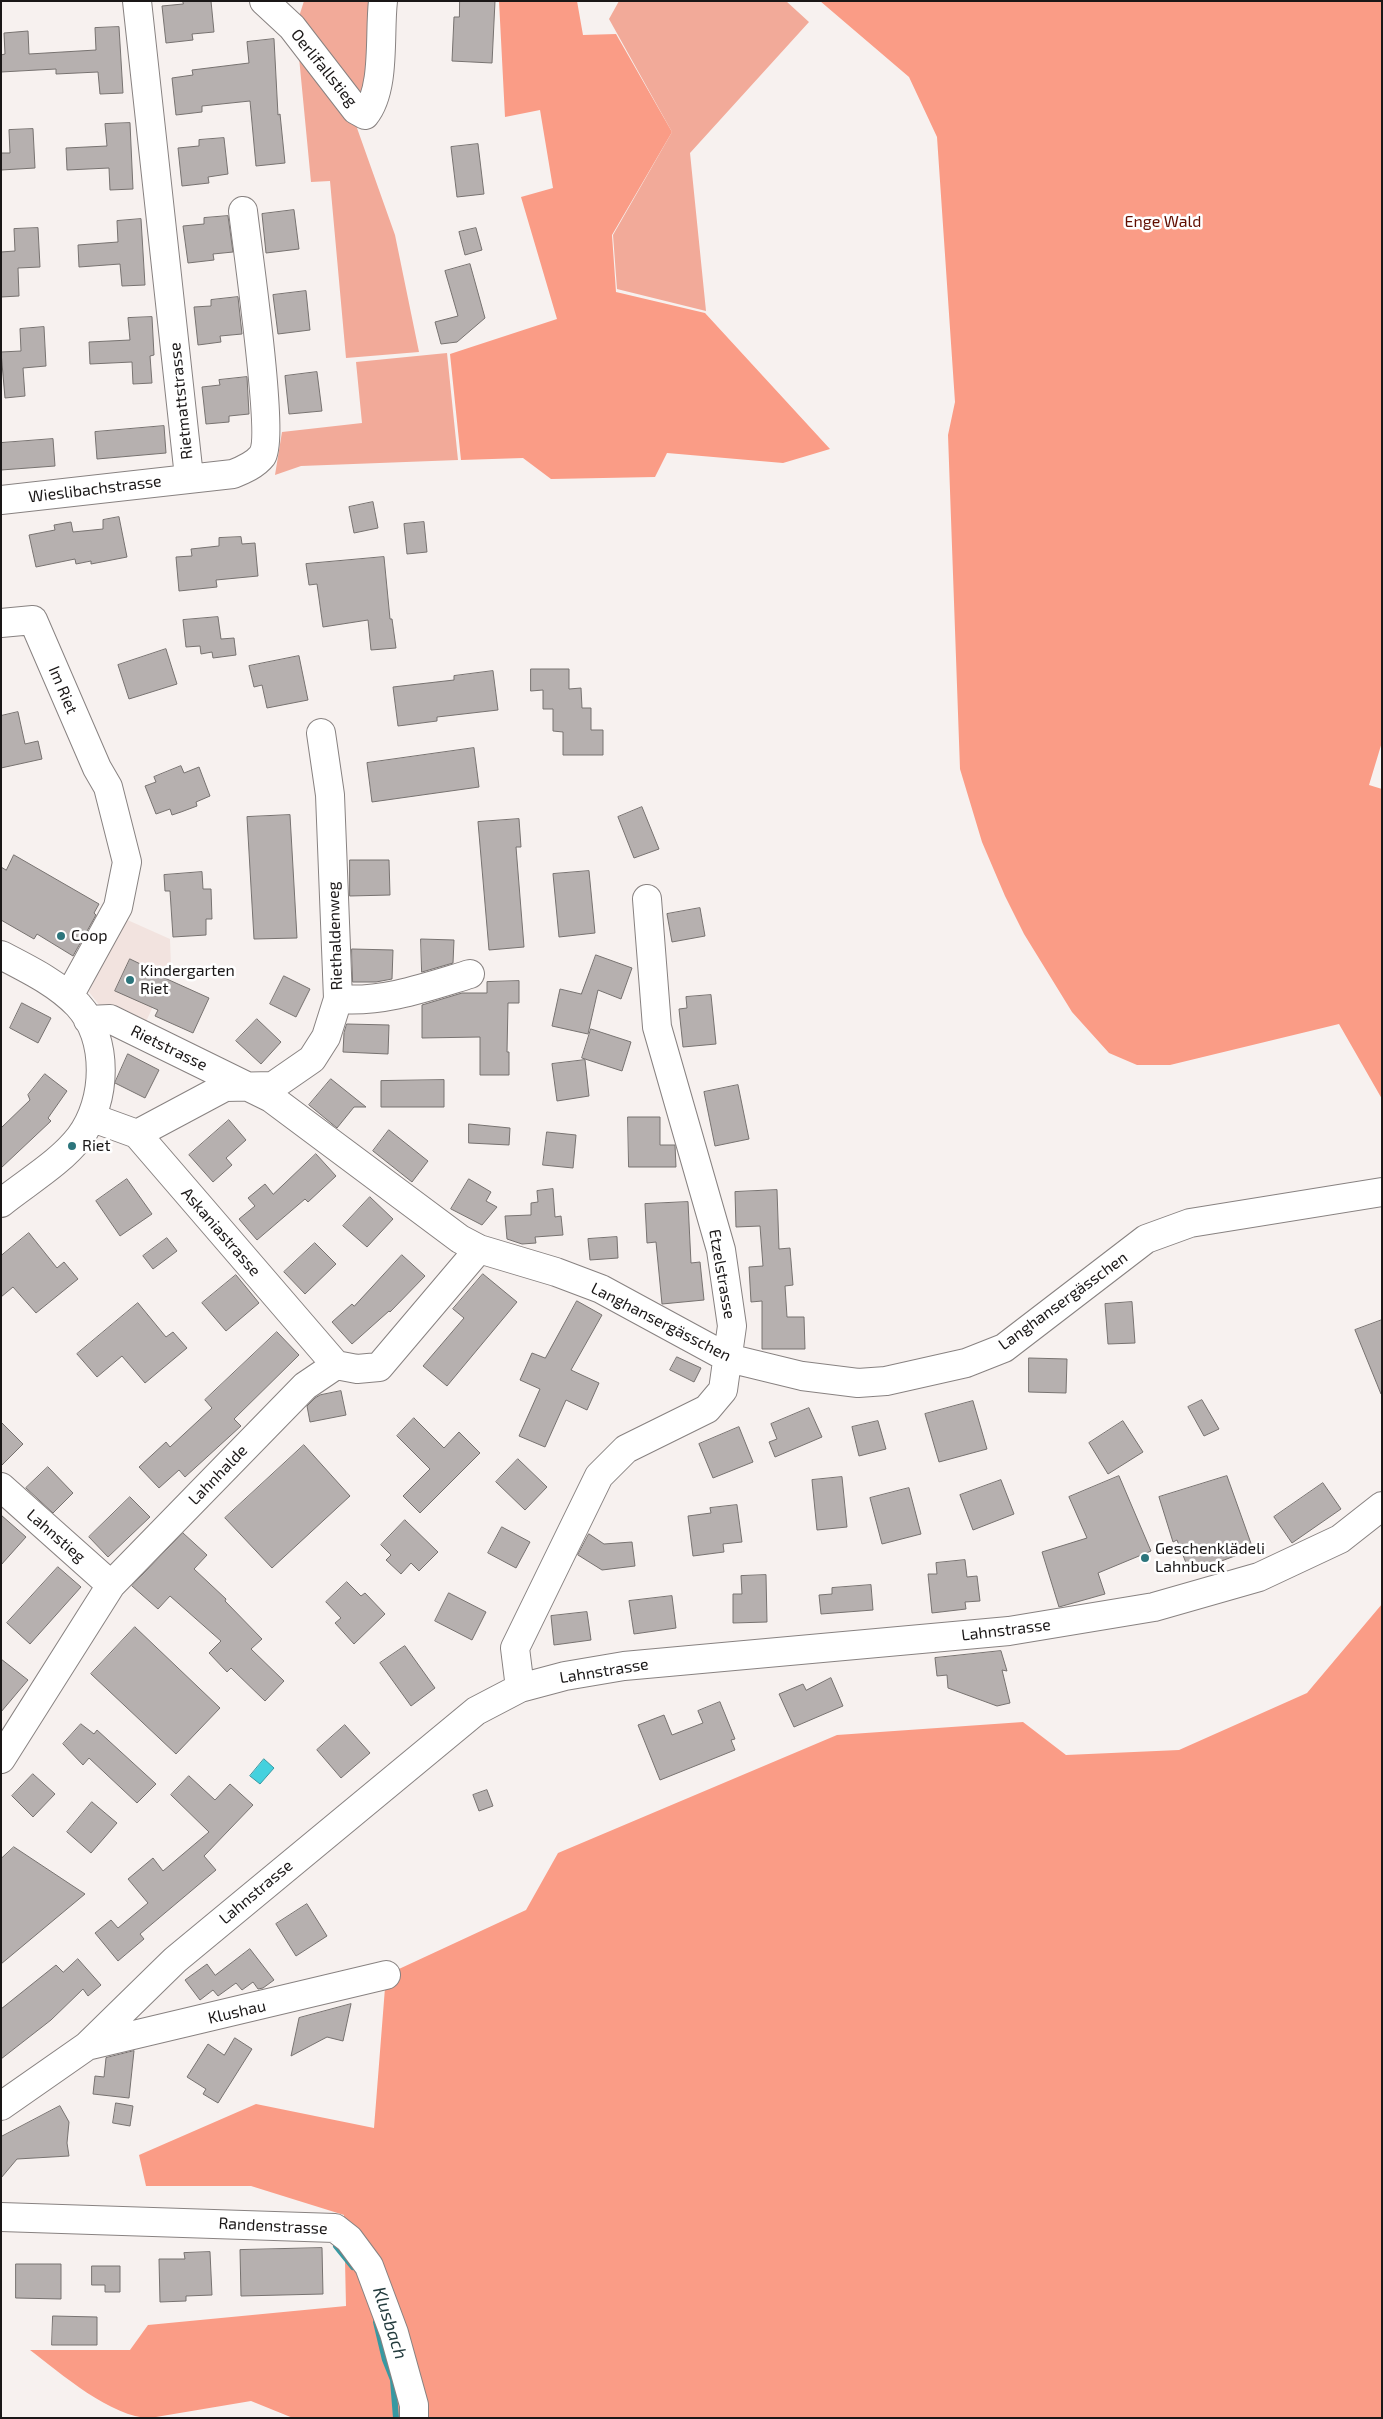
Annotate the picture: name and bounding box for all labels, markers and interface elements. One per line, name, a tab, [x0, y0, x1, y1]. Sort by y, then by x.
street label: Oerlifallstieg	[287, 25, 361, 111]
park label: Enge Wald	[1125, 212, 1201, 232]
street label: Rietmattstrasse	[165, 341, 197, 461]
street label: Wieslibachstrasse	[27, 471, 163, 507]
street label: Im Riet	[44, 663, 82, 717]
street label: Riethaldenweg	[324, 881, 346, 991]
place label: Coop	[71, 926, 108, 946]
marker: Coop	[55, 930, 67, 942]
place label: Kindergarten Riet	[140, 961, 235, 999]
marker: Kindergarten Riet	[124, 974, 136, 986]
street label: Rietstrasse	[128, 1021, 210, 1075]
place label: Riet	[82, 1136, 111, 1156]
marker: Riet	[66, 1140, 78, 1152]
street label: Askaniastrasse	[177, 1184, 265, 1280]
street label: Etzelstrasse	[705, 1228, 739, 1320]
street label: Langhansergässchen	[995, 1248, 1131, 1354]
street label: Langhansergässchen	[588, 1278, 734, 1366]
street label: Lahnhalde	[185, 1441, 251, 1509]
street label: Lahnstieg	[23, 1505, 89, 1567]
place label: Geschenklädeli Lahnbuck	[1155, 1539, 1265, 1577]
marker: Geschenklädeli Lahnbuck	[1139, 1552, 1151, 1564]
street label: Lahnstrasse	[960, 1615, 1052, 1645]
street label: Lahnstrasse	[558, 1654, 650, 1688]
street label: Lahnstrasse	[215, 1856, 297, 1928]
street label: Klushau	[206, 1996, 268, 2028]
street label: Randenstrasse	[218, 2214, 328, 2238]
water label: Klusbach	[368, 2284, 412, 2362]

